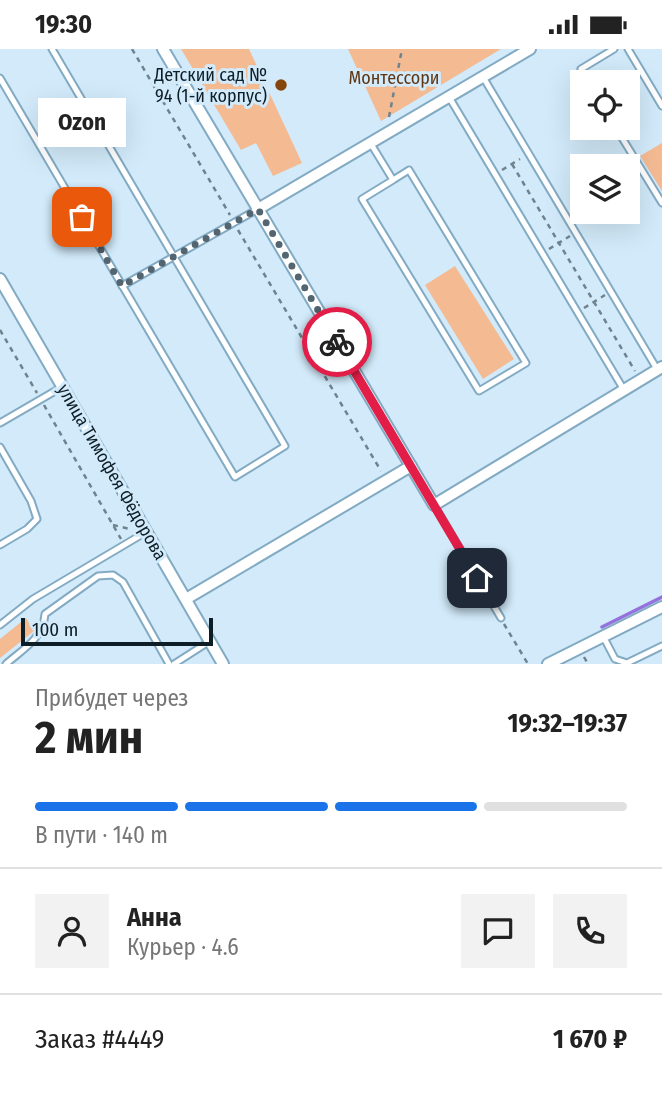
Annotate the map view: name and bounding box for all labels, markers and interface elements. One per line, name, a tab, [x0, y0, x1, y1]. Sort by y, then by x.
text: 19:30	[35, 9, 92, 40]
place label: Детский сад № 94 (1-й корпус)	[153, 64, 267, 107]
park label: Монтессори	[348, 67, 440, 89]
map controls	[570, 70, 640, 224]
button: locate	[570, 70, 640, 140]
marker: Детский сад № 94 (1-й корпус)	[273, 77, 289, 93]
callout: Ozon	[38, 98, 126, 147]
text: Ozon	[58, 108, 106, 136]
button: layers	[570, 154, 640, 224]
pin	[52, 187, 112, 247]
icon: bag	[63, 198, 101, 236]
courier	[302, 307, 372, 377]
icon: bike	[318, 323, 356, 361]
street label: улица Тимофея Фёдорова	[53, 380, 171, 564]
pin	[447, 548, 507, 608]
icon: home	[458, 559, 496, 597]
scale bar	[21, 615, 214, 647]
text: 100 m	[32, 618, 78, 641]
text: Прибудет через	[35, 684, 188, 712]
text: 19:32–19:37	[507, 708, 627, 739]
text: 2 мин	[35, 710, 143, 765]
text: В пути · 140 m	[35, 821, 168, 849]
button: person	[35, 894, 109, 968]
button: chat	[461, 894, 535, 968]
button: phone	[553, 894, 627, 968]
text: Анна	[127, 902, 182, 933]
text: Курьер · 4.6	[127, 933, 239, 961]
text: Заказ #4449	[35, 1024, 164, 1055]
text: 1 670 ₽	[553, 1024, 627, 1055]

